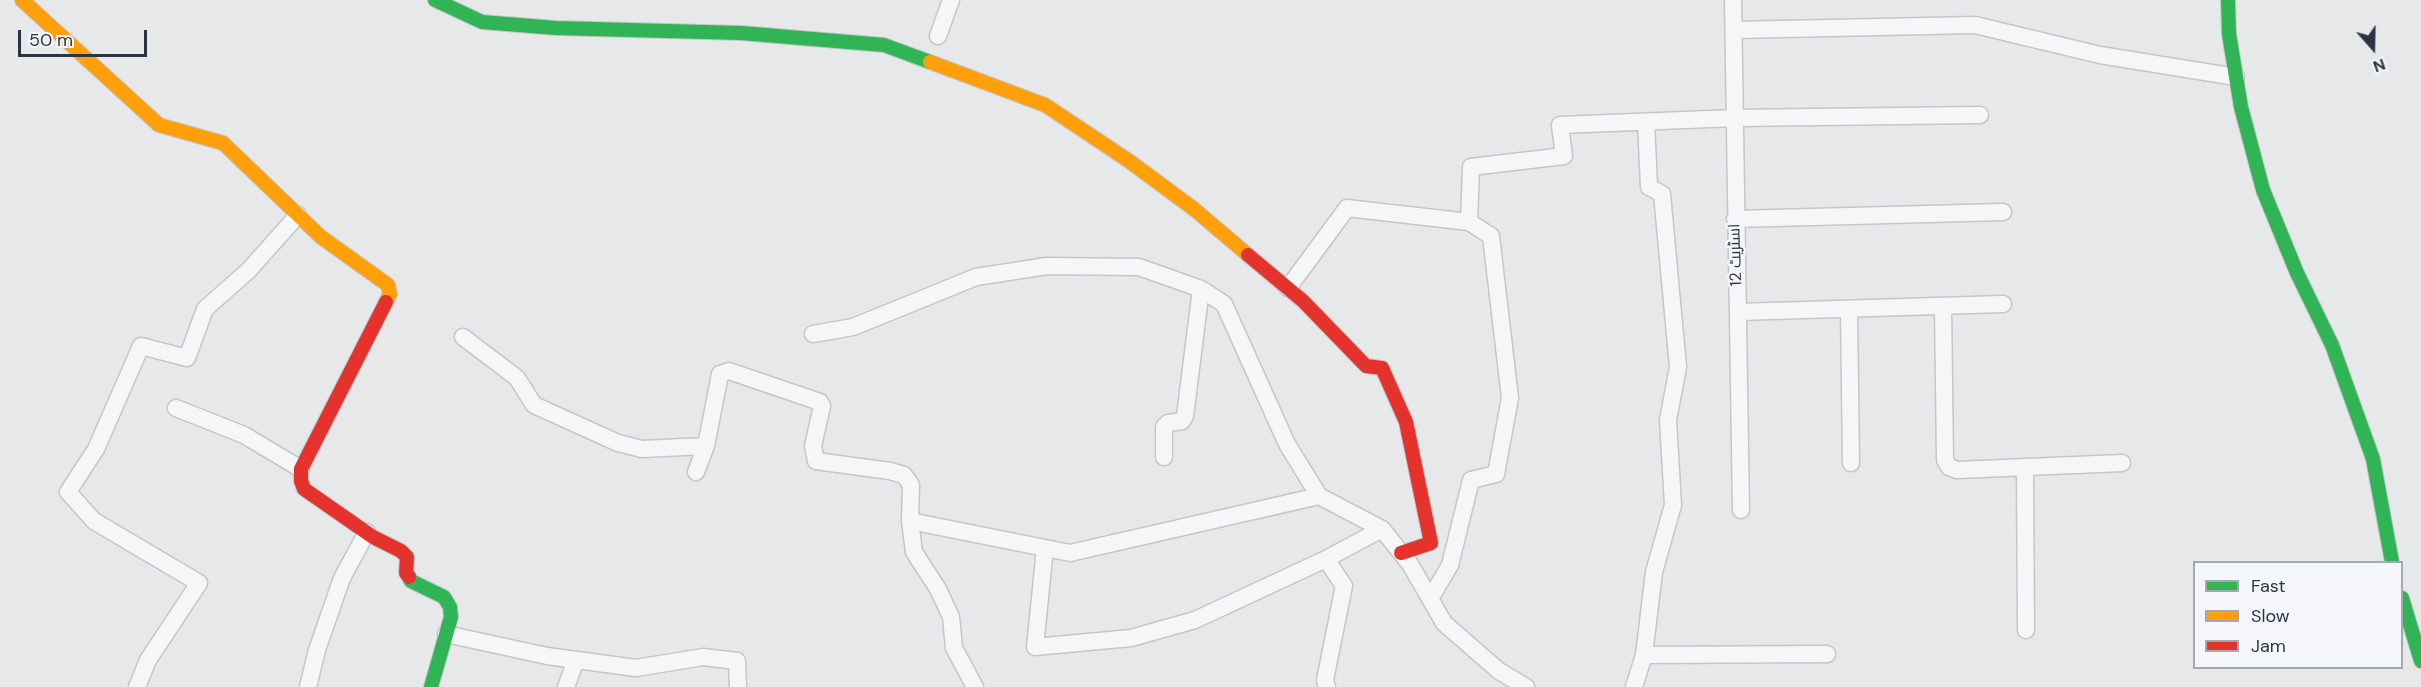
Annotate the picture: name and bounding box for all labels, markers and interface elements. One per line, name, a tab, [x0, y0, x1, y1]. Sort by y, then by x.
scale bar	[21, 18, 150, 56]
north arrow	[2343, 18, 2403, 78]
text: 50 m	[29, 28, 73, 52]
text: N	[2370, 54, 2388, 77]
street label: اسٹریٹ 12	[1725, 223, 1747, 287]
legend	[2193, 561, 2403, 669]
text: Fast	[2251, 574, 2286, 598]
text: Slow	[2251, 604, 2290, 628]
text: Jam	[2251, 634, 2286, 658]

